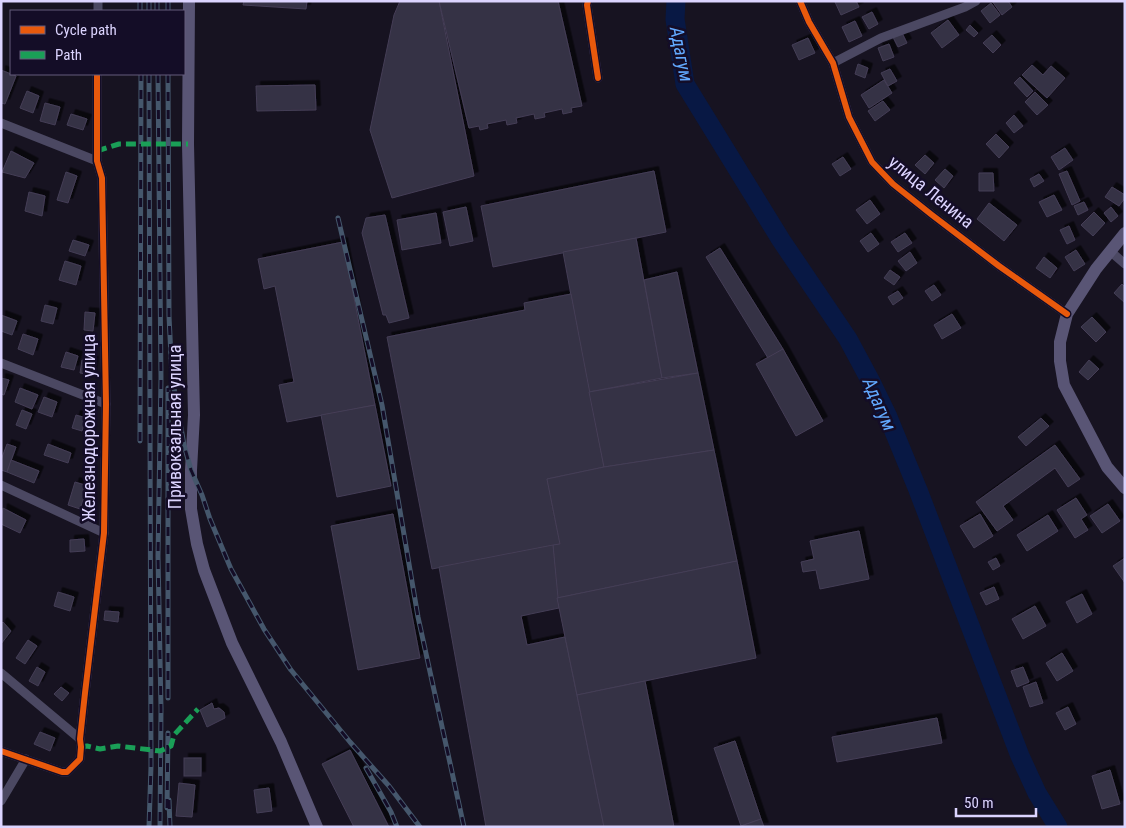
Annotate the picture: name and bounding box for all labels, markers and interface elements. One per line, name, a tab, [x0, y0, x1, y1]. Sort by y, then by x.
legend	[10, 10, 185, 75]
text: Cycle path	[55, 21, 117, 39]
water label: Адагум	[665, 24, 698, 84]
text: Path	[55, 46, 82, 64]
street label: улица Ленина	[885, 151, 978, 232]
street label: Железнодорожная улица	[78, 334, 99, 522]
street label: Привокзальная улица	[164, 345, 185, 509]
water label: Адагум	[857, 373, 901, 434]
scale bar	[956, 786, 1036, 818]
text: 50 m	[964, 794, 994, 812]

